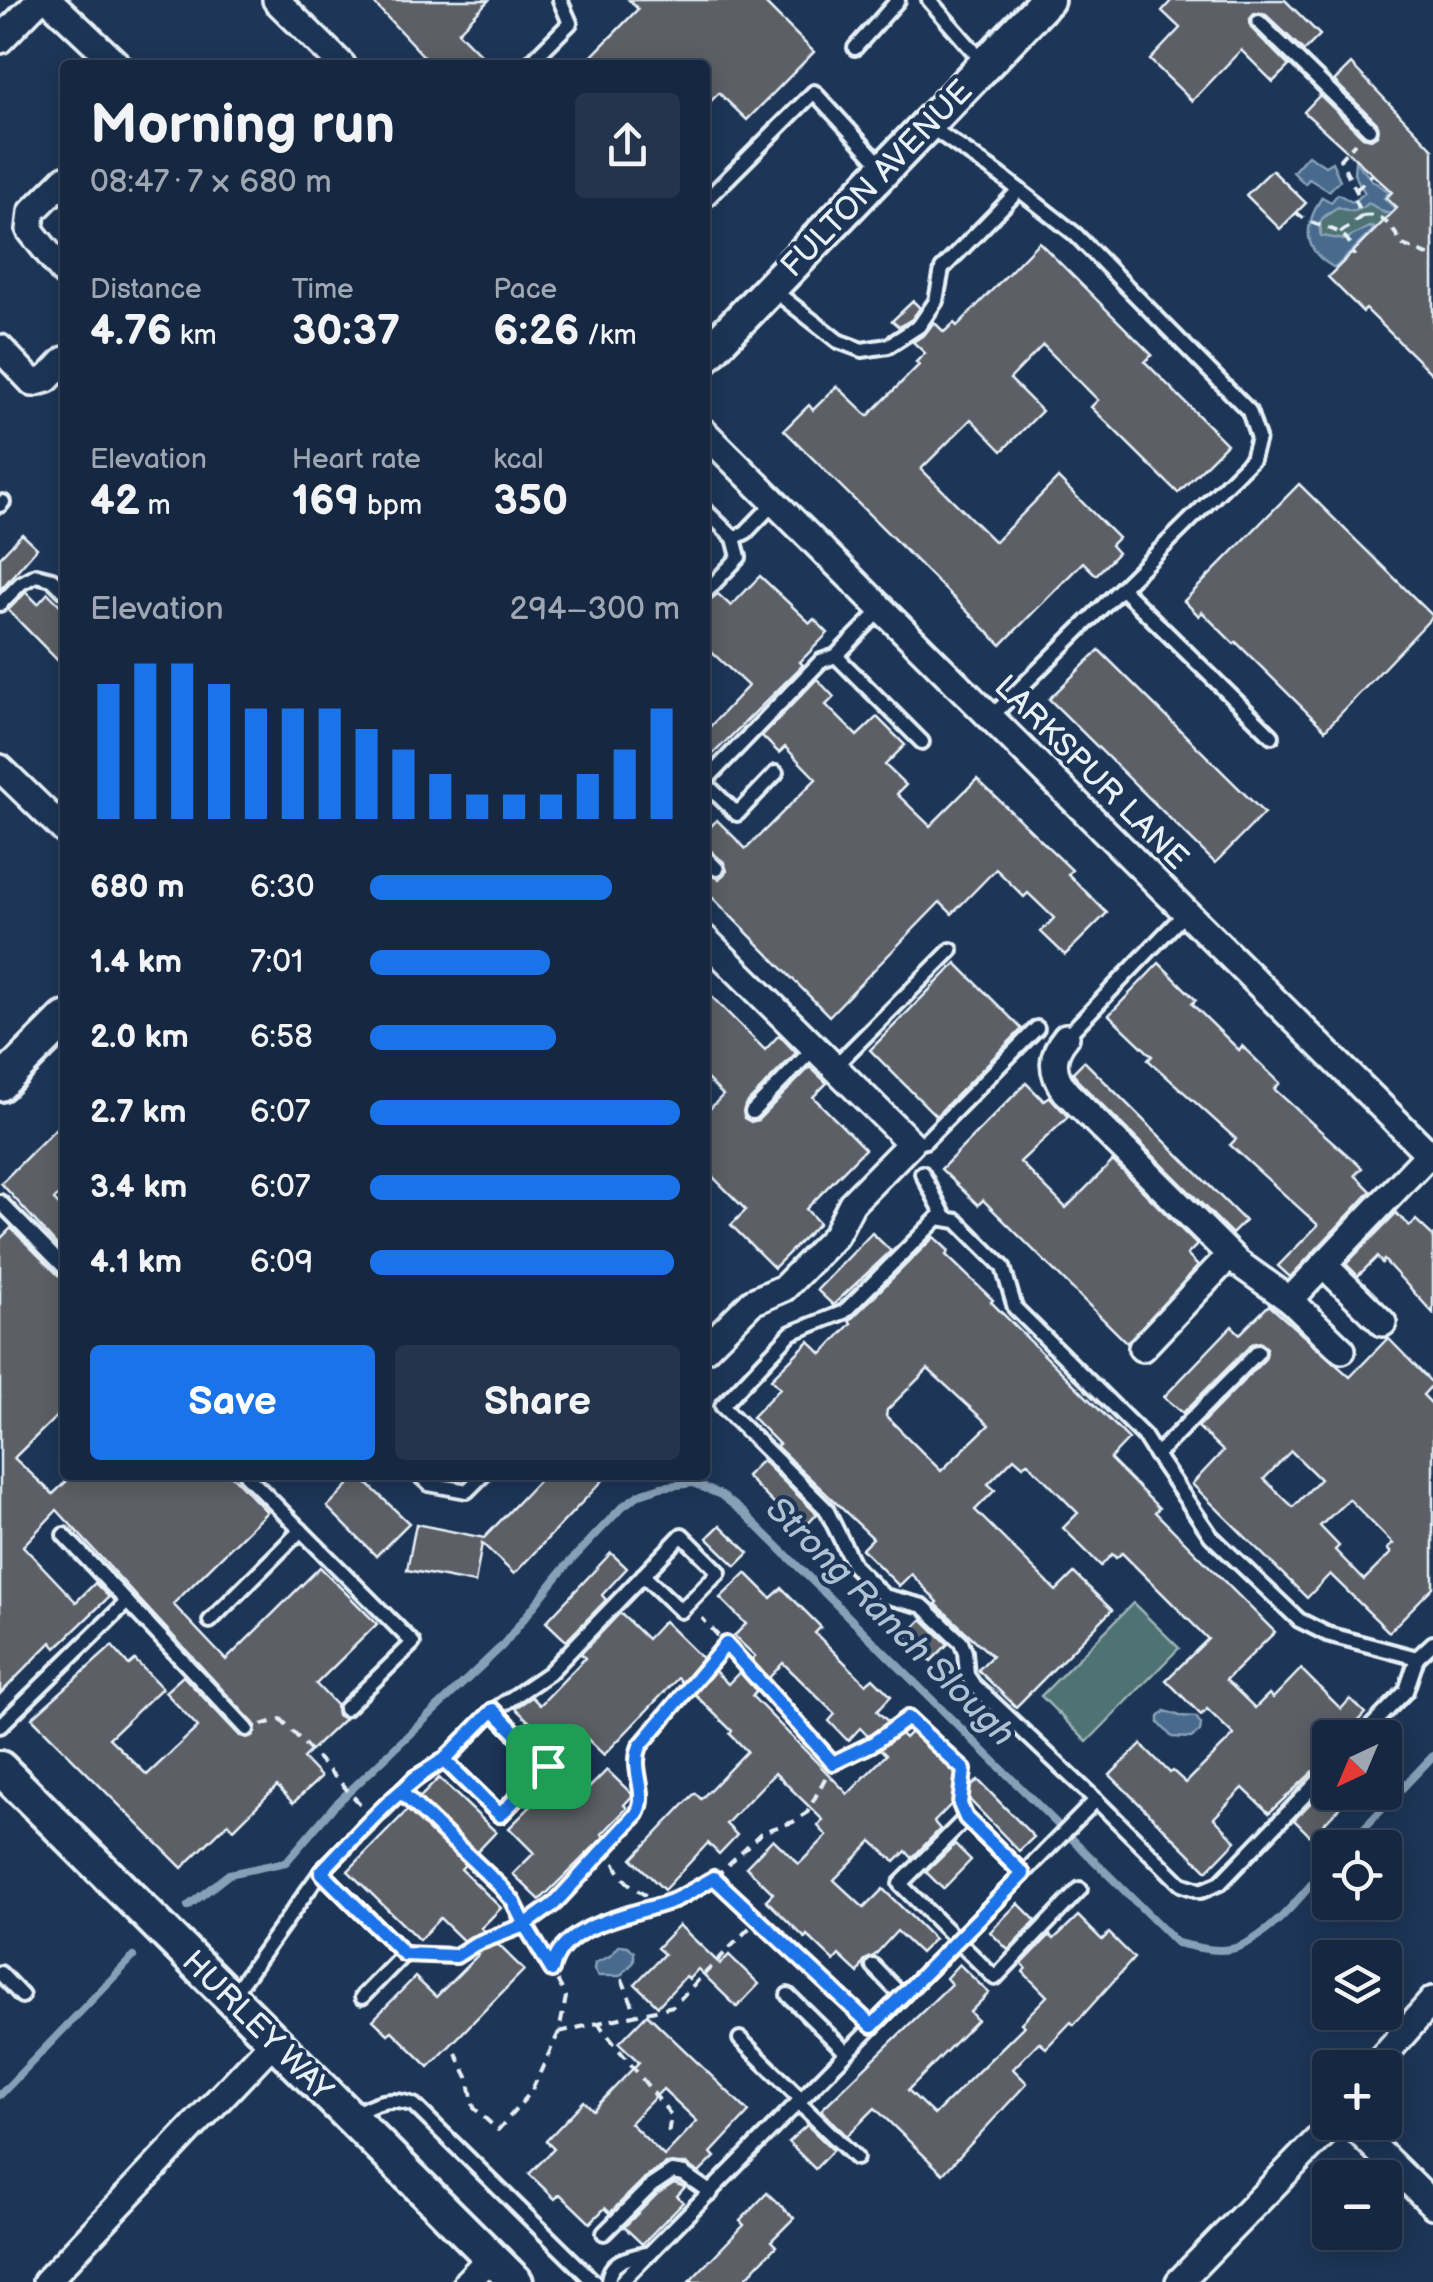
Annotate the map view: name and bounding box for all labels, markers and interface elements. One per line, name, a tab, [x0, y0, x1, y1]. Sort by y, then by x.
street label: FULTON AVENUE	[773, 72, 981, 286]
text: Morning run	[90, 92, 395, 159]
button: share	[575, 93, 680, 198]
text: 08:47 · 7 × 680 m	[90, 163, 332, 202]
text: Distance	[90, 273, 202, 306]
text: Time	[292, 273, 354, 306]
text: Pace	[493, 273, 557, 306]
text: 4.76	[90, 306, 172, 357]
text: 30:37	[292, 306, 400, 357]
text: 6:26	[493, 306, 579, 357]
text: km	[172, 319, 217, 352]
text: /km	[579, 319, 637, 352]
text: Elevation	[90, 443, 207, 476]
text: Heart rate	[292, 443, 421, 476]
text: kcal	[493, 443, 544, 476]
text: 42	[90, 476, 140, 527]
text: 169	[292, 476, 359, 527]
text: 350	[493, 476, 568, 527]
text: m	[140, 489, 171, 522]
text: bpm	[359, 489, 422, 522]
text: Elevation	[90, 590, 223, 629]
text: 294–300 m	[510, 590, 680, 629]
street label: LARKSPUR LANE	[986, 668, 1196, 878]
text: 680 m	[90, 868, 185, 907]
text: 6:30	[250, 868, 315, 907]
text: 1.4 km	[90, 943, 182, 982]
text: 7:01	[250, 943, 303, 982]
text: 2.0 km	[90, 1018, 189, 1057]
text: 6:58	[250, 1018, 313, 1057]
text: 2.7 km	[90, 1093, 187, 1132]
text: 6:07	[250, 1093, 311, 1132]
text: 3.4 km	[90, 1168, 187, 1207]
text: 6:07	[250, 1168, 311, 1207]
text: 4.1 km	[90, 1243, 182, 1282]
text: 6:09	[250, 1243, 313, 1282]
button: Save	[90, 1345, 375, 1460]
button: Share	[395, 1345, 680, 1460]
water label: Strong Ranch Slough	[756, 1488, 1024, 1756]
north arrow	[1312, 1720, 1402, 1810]
map controls	[1312, 1720, 1402, 2250]
pin	[506, 1724, 591, 1809]
icon: arrive	[521, 1739, 576, 1794]
button: locate	[1312, 1830, 1402, 1920]
button: layers	[1312, 1940, 1402, 2030]
street label: HURLEY WAY	[174, 1943, 341, 2110]
button: +	[1312, 2050, 1402, 2140]
button: −	[1312, 2160, 1402, 2250]

